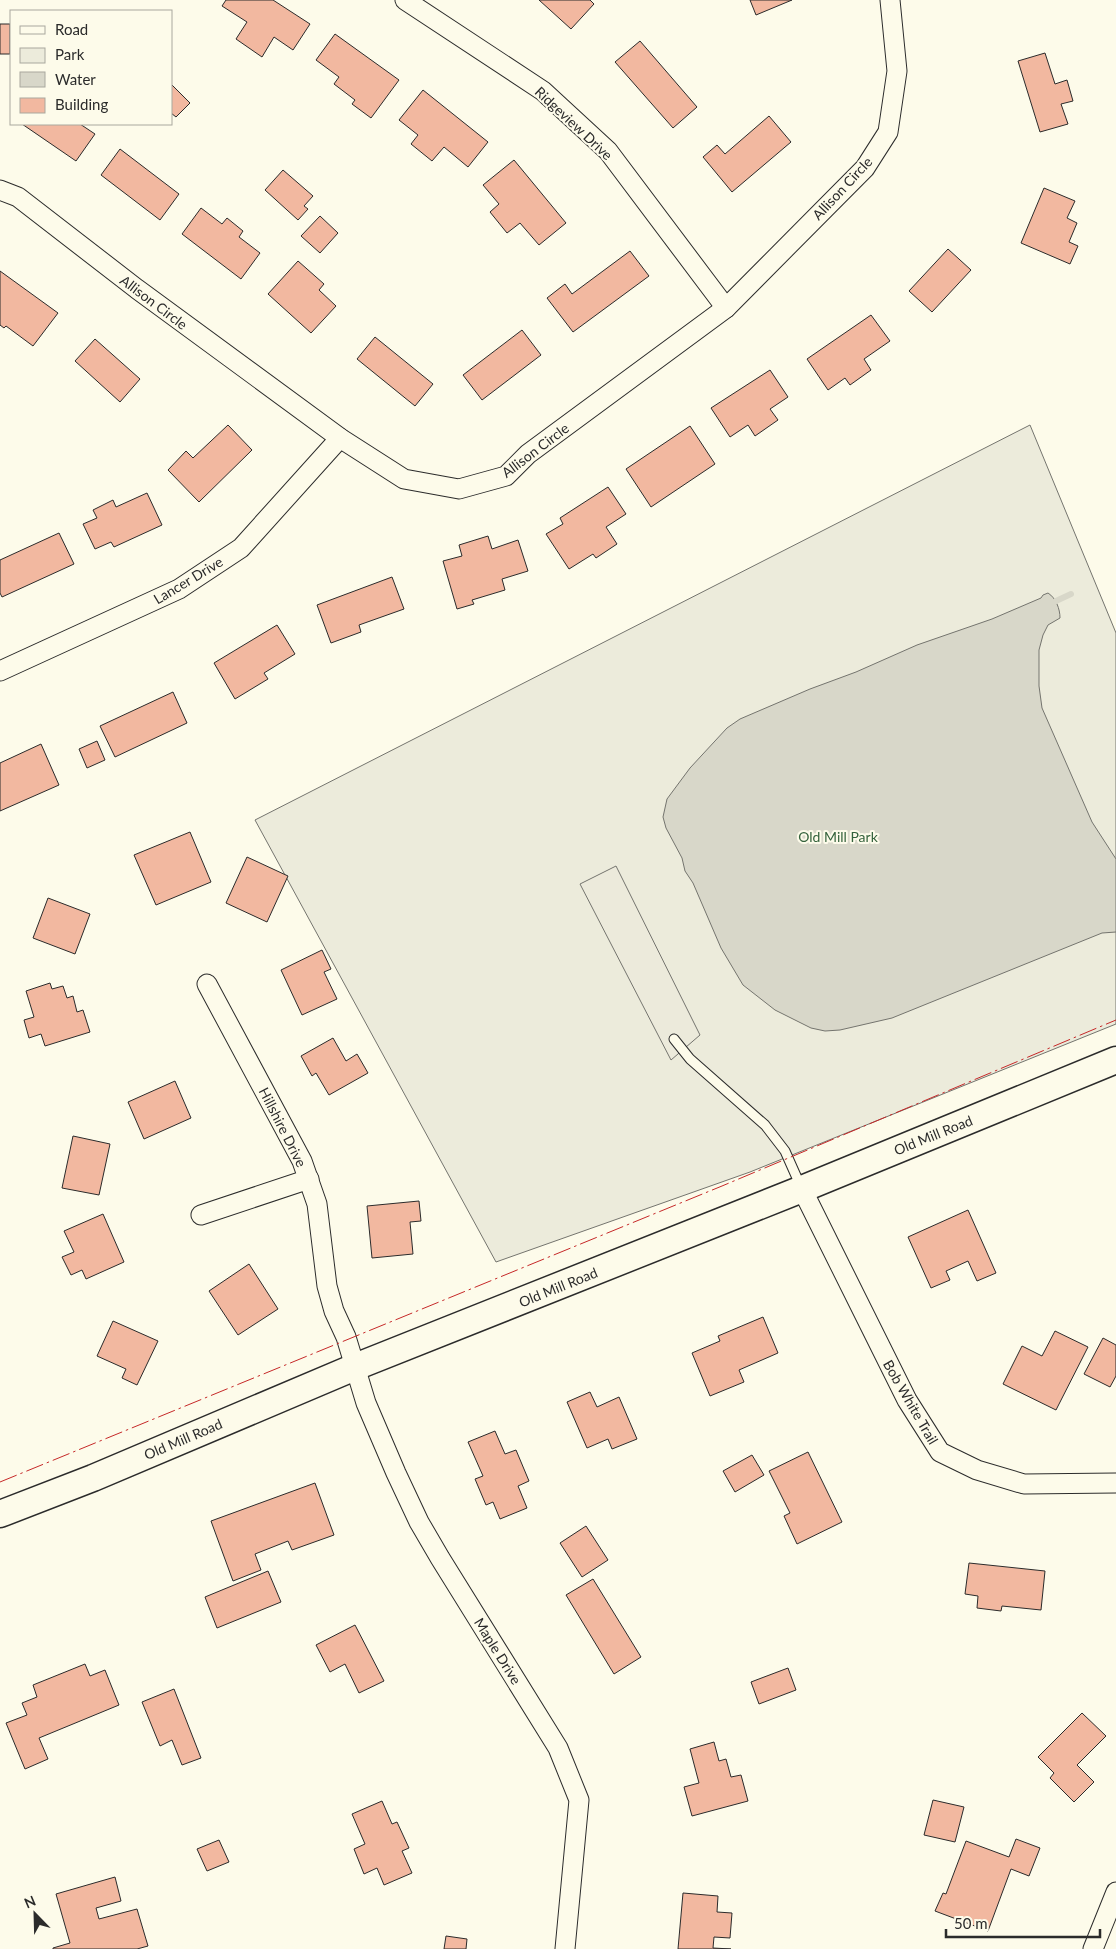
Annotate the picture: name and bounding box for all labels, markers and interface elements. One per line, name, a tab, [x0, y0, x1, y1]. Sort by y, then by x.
legend	[10, 10, 172, 125]
text: Road	[55, 20, 88, 38]
text: Park	[55, 45, 85, 63]
text: Water	[55, 70, 96, 88]
street label: Ridgeview Drive	[532, 83, 616, 163]
text: Building	[55, 95, 108, 113]
street label: Allison Circle	[809, 153, 875, 223]
street label: Allison Circle	[117, 271, 191, 333]
street label: Allison Circle	[498, 419, 572, 481]
street label: Lancer Drive	[150, 553, 226, 607]
park label: Old Mill Park	[798, 828, 879, 845]
street label: Hillshire Drive	[256, 1084, 310, 1170]
street label: Old Mill Road	[891, 1112, 975, 1158]
street label: Old Mill Road	[516, 1264, 600, 1310]
street label: Bob White Trail	[880, 1357, 942, 1447]
street label: Old Mill Road	[141, 1415, 225, 1463]
street label: Maple Drive	[471, 1615, 525, 1687]
north arrow	[10, 1889, 60, 1939]
text: N	[21, 1892, 38, 1912]
scale bar	[946, 1906, 1100, 1938]
text: 50 m	[954, 1914, 988, 1932]

